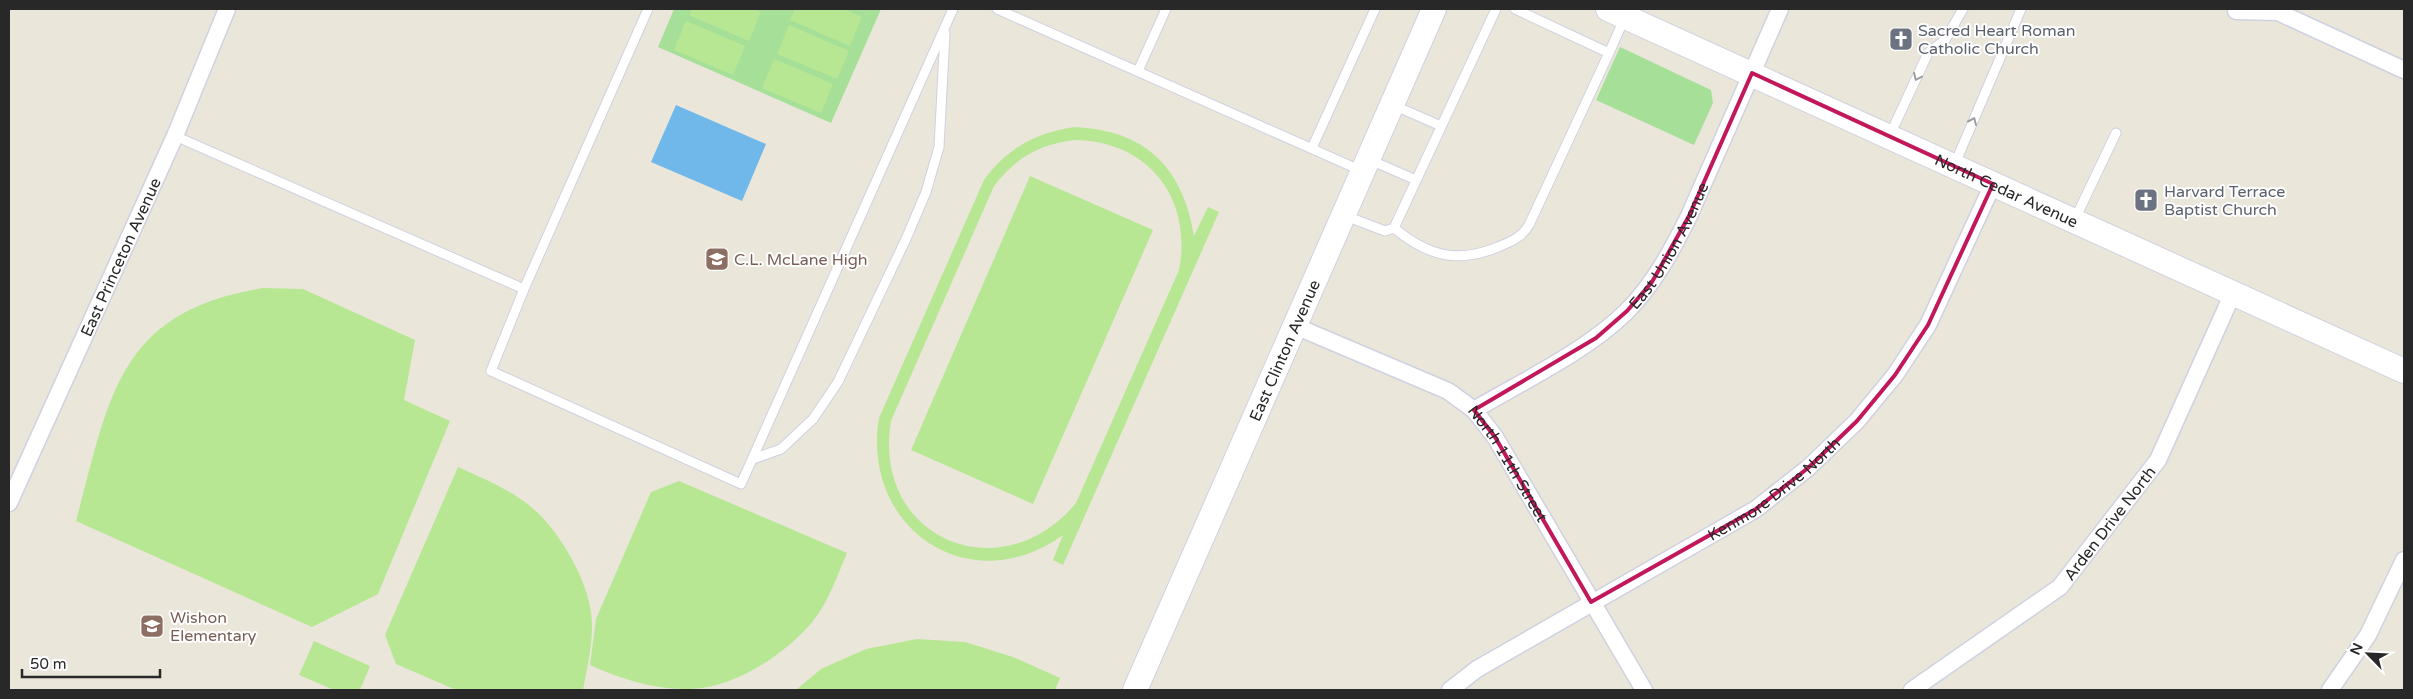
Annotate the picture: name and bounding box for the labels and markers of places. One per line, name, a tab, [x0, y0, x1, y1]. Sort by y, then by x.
place label: Sacred Heart Roman Catholic Church	[1918, 21, 2075, 59]
church icon: Sacred Heart Roman Catholic Church	[1888, 26, 1914, 52]
place label: Harvard Terrace Baptist Church	[2164, 182, 2285, 220]
church icon: Harvard Terrace Baptist Church	[2133, 187, 2159, 213]
school or university icon: C.L. McLane High	[704, 246, 730, 272]
place label: C.L. McLane High	[734, 250, 868, 270]
place label: Wishon Elementary	[170, 608, 257, 646]
school or university icon: Wishon Elementary	[139, 613, 165, 639]

